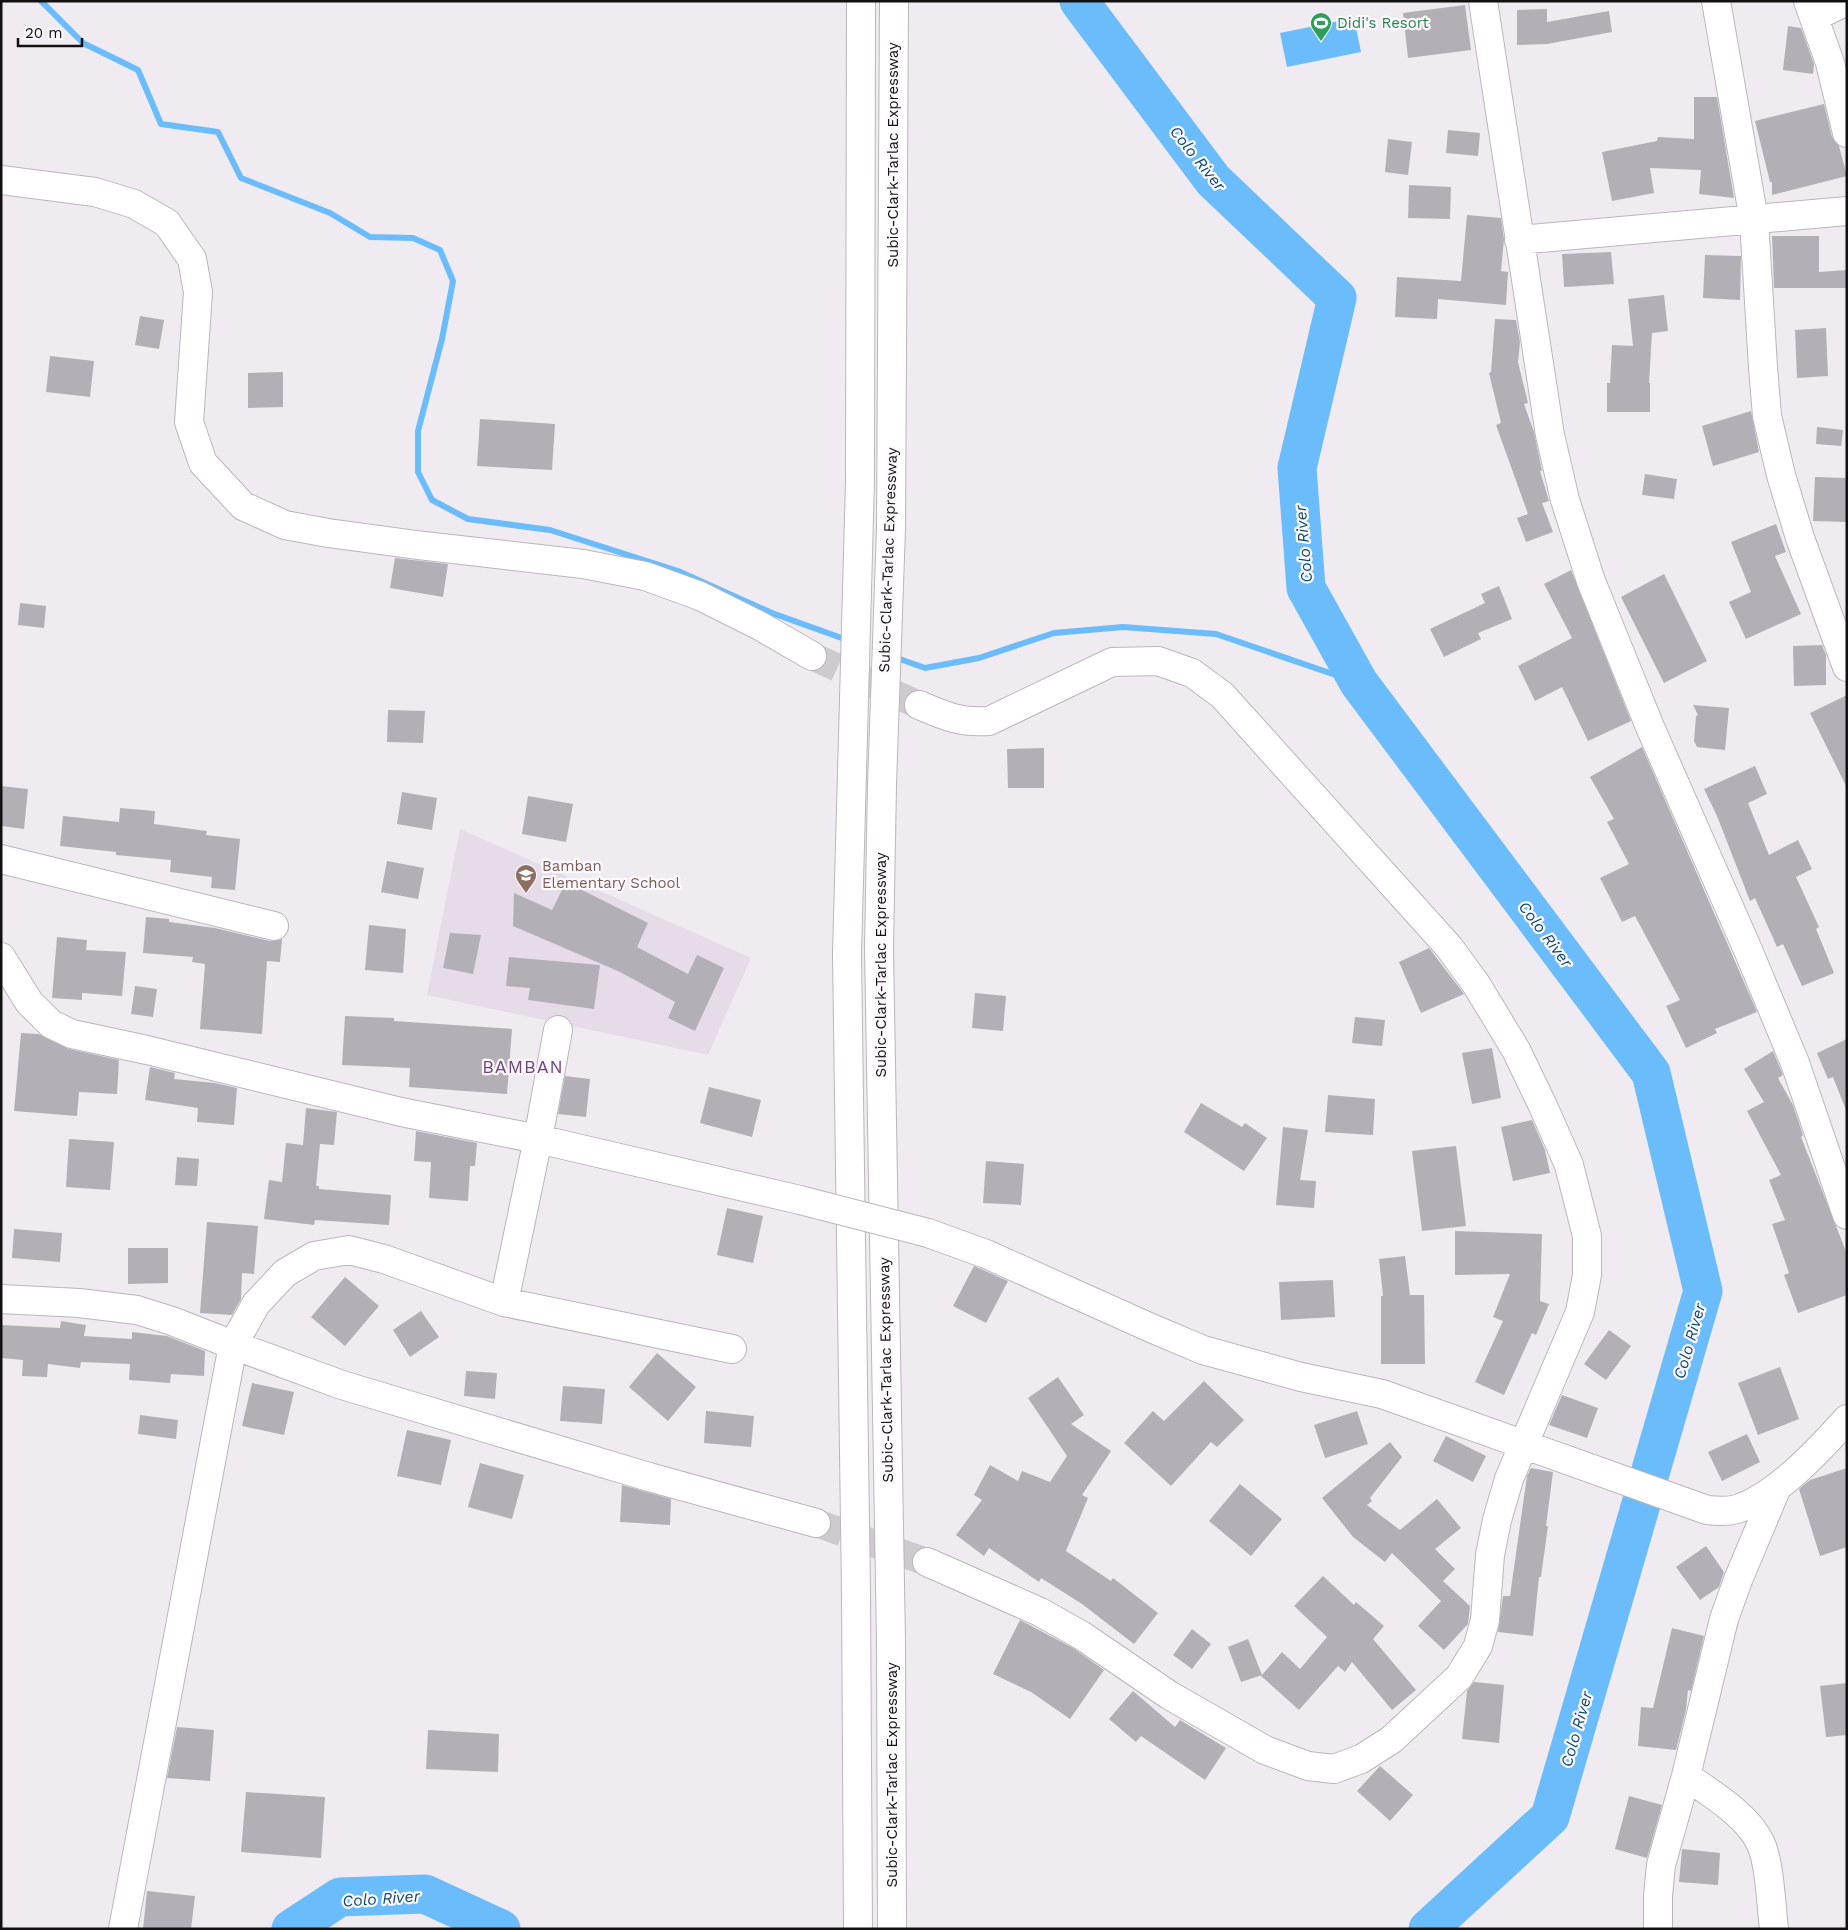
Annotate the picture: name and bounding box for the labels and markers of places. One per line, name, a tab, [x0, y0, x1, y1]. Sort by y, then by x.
sports icon: Didi's Resort	[1309, 11, 1333, 42]
place label: Didi's Resort	[1337, 14, 1429, 32]
place label: Bamban Elementary School	[542, 857, 681, 892]
school or university icon: Bamban Elementary School	[514, 863, 538, 894]

